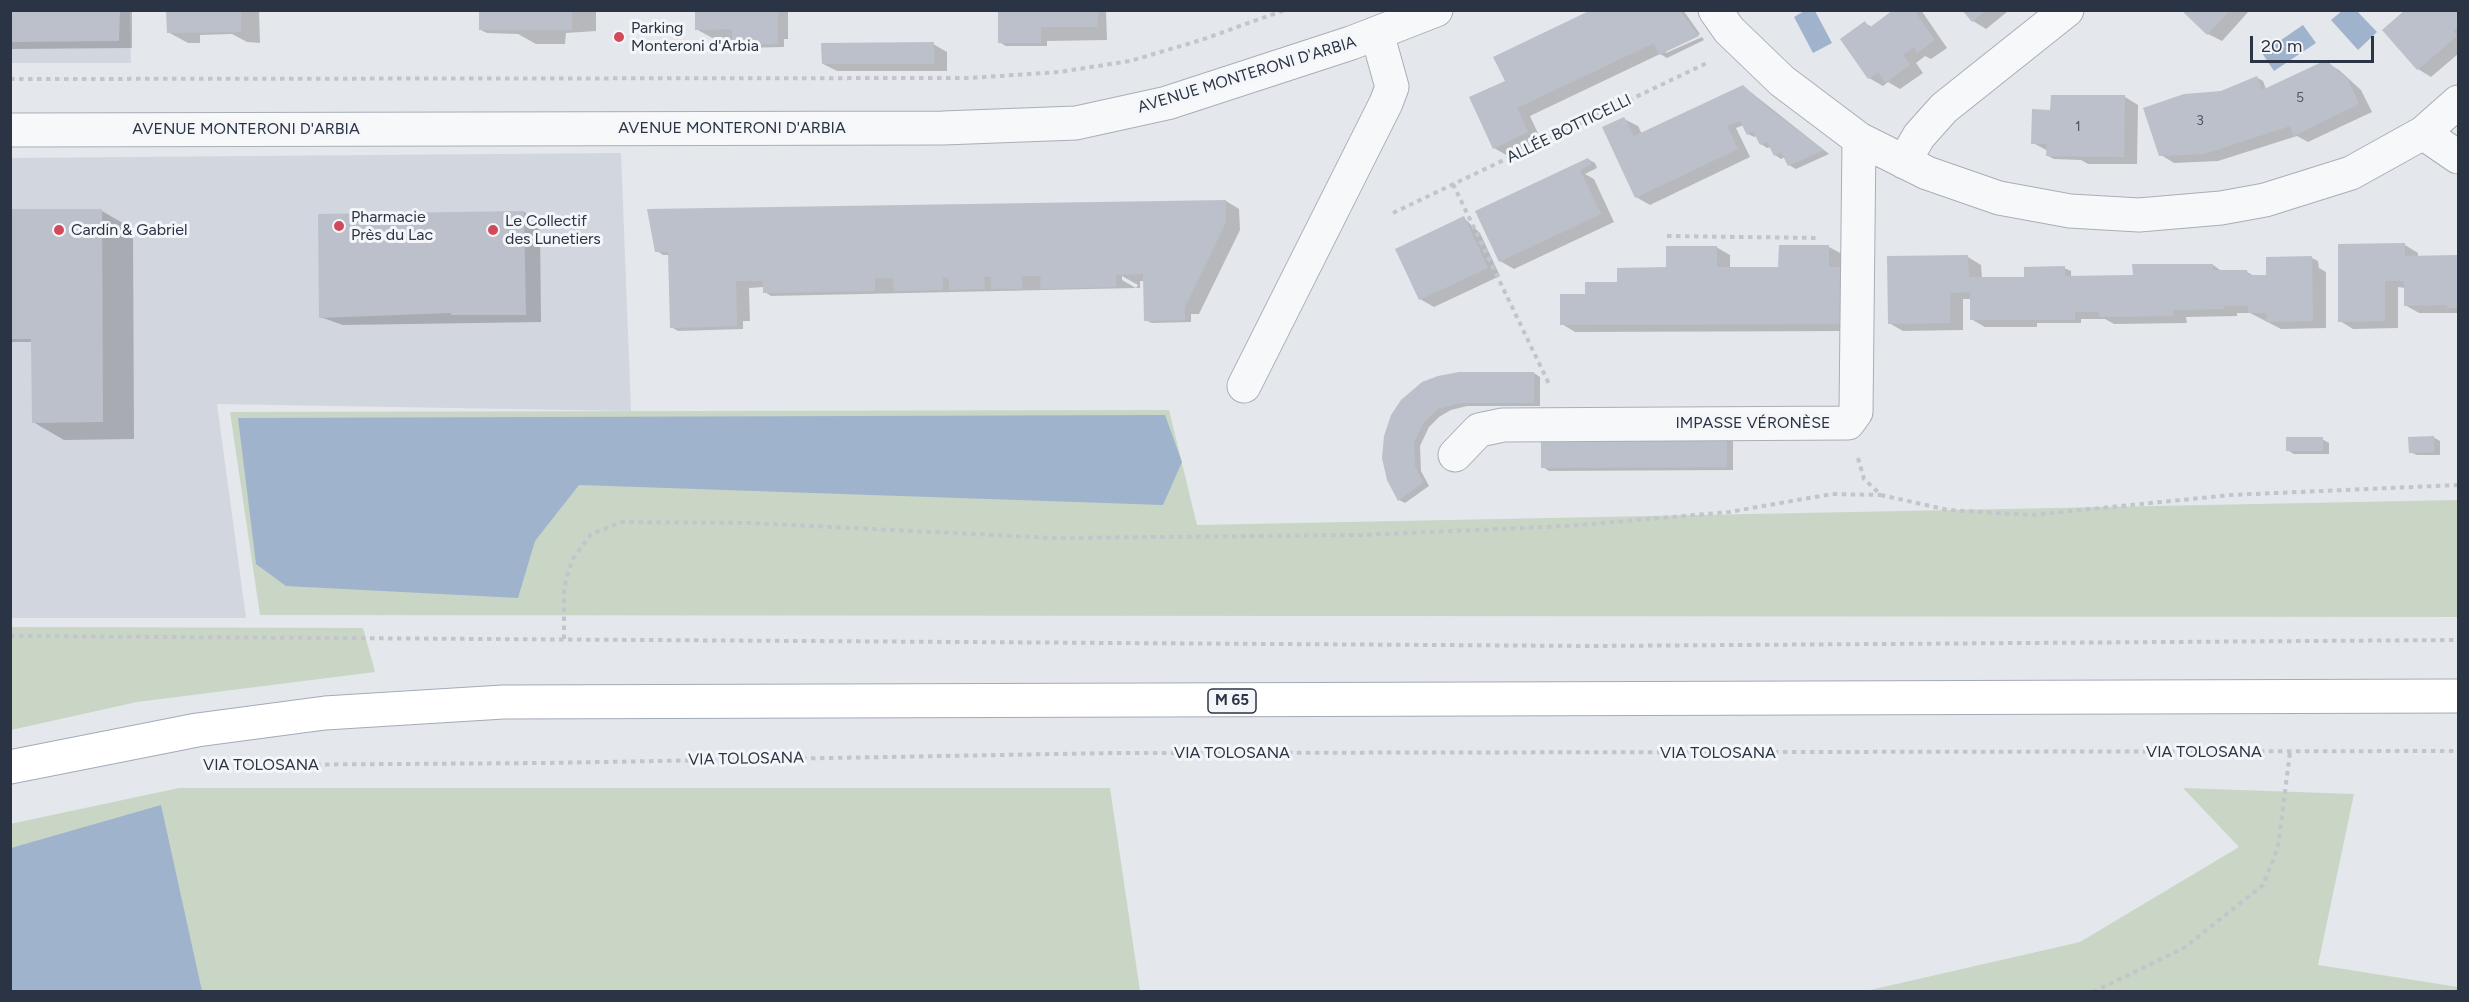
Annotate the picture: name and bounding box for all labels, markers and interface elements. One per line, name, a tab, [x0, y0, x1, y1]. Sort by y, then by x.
place label: Parking Monteroni d'Arbia	[631, 18, 759, 56]
scale bar	[2253, 24, 2378, 62]
marker: Parking Monteroni d'Arbia	[612, 30, 626, 44]
street label: AVENUE MONTERONI D'ARBIA	[1135, 33, 1359, 117]
text: 20 m	[2261, 35, 2302, 57]
street label: ALLÉE BOTTICELLI	[1503, 90, 1635, 168]
house number: 5	[2296, 90, 2304, 106]
house number: 3	[2196, 113, 2204, 129]
street label: AVENUE MONTERONI D'ARBIA	[618, 118, 846, 138]
street label: AVENUE MONTERONI D'ARBIA	[132, 119, 360, 139]
house number: 1	[2075, 119, 2081, 135]
place label: Pharmacie Près du Lac	[351, 207, 433, 245]
place label: Le Collectif des Lunetiers	[505, 211, 601, 249]
marker: Pharmacie Près du Lac	[332, 219, 346, 233]
place label: Cardin & Gabriel	[71, 220, 187, 240]
marker: Cardin & Gabriel	[52, 223, 66, 237]
marker: Le Collectif des Lunetiers	[486, 223, 500, 237]
street label: IMPASSE VÉRONÈSE	[1675, 413, 1831, 433]
road number: M 65	[1208, 689, 1256, 713]
street label: VIA TOLOSANA	[2146, 742, 2262, 762]
street label: VIA TOLOSANA	[1174, 743, 1290, 763]
street label: VIA TOLOSANA	[1660, 743, 1776, 763]
street label: VIA TOLOSANA	[688, 748, 804, 770]
street label: VIA TOLOSANA	[203, 755, 319, 775]

